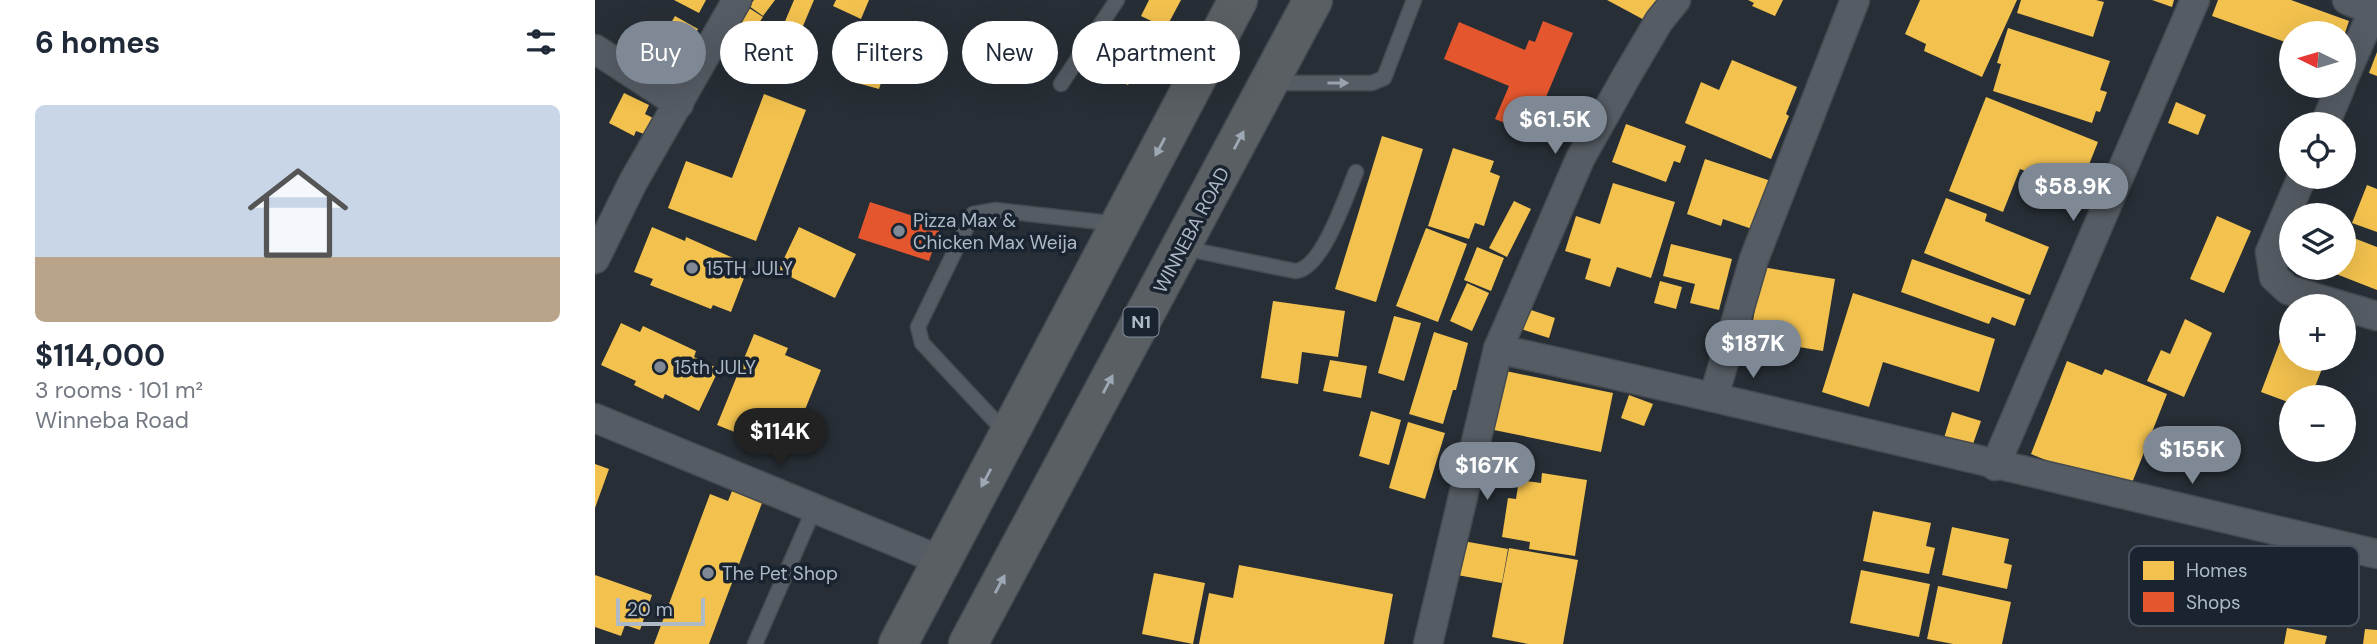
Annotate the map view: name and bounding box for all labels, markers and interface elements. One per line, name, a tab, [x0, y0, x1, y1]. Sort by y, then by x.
chip: Buy	[616, 21, 706, 84]
chip: Rent	[720, 21, 818, 84]
chip: Filters	[832, 21, 948, 84]
chip: New	[962, 21, 1058, 84]
chip: Apartment	[1072, 21, 1240, 84]
north arrow	[2279, 21, 2355, 98]
map controls	[2279, 21, 2356, 462]
text: 6 homes	[35, 23, 160, 62]
icon: filters	[522, 23, 560, 61]
one-way arrow	[1327, 77, 1349, 89]
pin: $61.5K	[1498, 96, 1612, 156]
text: $61.5K	[1519, 104, 1591, 134]
button: locate	[2279, 112, 2356, 189]
one-way arrow	[1233, 130, 1245, 150]
one-way arrow	[1154, 137, 1166, 157]
icon: home	[235, 150, 361, 276]
street label: WINNEBA ROAD	[1148, 163, 1235, 298]
pin: $58.9K	[2016, 164, 2130, 223]
text: $58.9K	[2034, 171, 2112, 201]
button: layers	[2279, 203, 2356, 280]
place label: Pizza Max & Chicken Max Weija	[913, 208, 1077, 255]
marker: Pizza Max & Chicken Max Weija	[891, 223, 907, 239]
place label: 15TH JULY	[706, 256, 793, 281]
marker: 15TH JULY	[684, 260, 700, 276]
button: +	[2279, 294, 2356, 371]
road number: N1	[1123, 308, 1159, 336]
pin: $187K	[1704, 320, 1802, 380]
text: $187K	[1721, 328, 1785, 358]
text: $114,000	[35, 336, 165, 375]
place label: 15th JULY	[674, 355, 756, 380]
marker: 15th JULY	[652, 359, 668, 375]
one-way arrow	[1102, 374, 1114, 393]
text: 3 rooms · 101 m²	[35, 375, 203, 405]
button: −	[2279, 385, 2356, 462]
text: Winneba Road	[35, 405, 189, 435]
pin: $114K	[731, 408, 829, 468]
text: $114K	[750, 416, 810, 446]
pin: $155K	[2143, 426, 2241, 486]
text: $155K	[2159, 434, 2225, 464]
pin: $167K	[1438, 442, 1536, 502]
text: $167K	[1455, 450, 1519, 480]
one-way arrow	[980, 469, 992, 489]
legend	[2129, 546, 2359, 626]
text: Homes	[2186, 558, 2247, 583]
place label: The Pet Shop	[722, 561, 838, 586]
marker: The Pet Shop	[700, 565, 716, 581]
one-way arrow	[995, 574, 1006, 594]
text: Shops	[2186, 590, 2241, 615]
scale bar	[616, 595, 705, 627]
text: 20 m	[627, 597, 673, 622]

